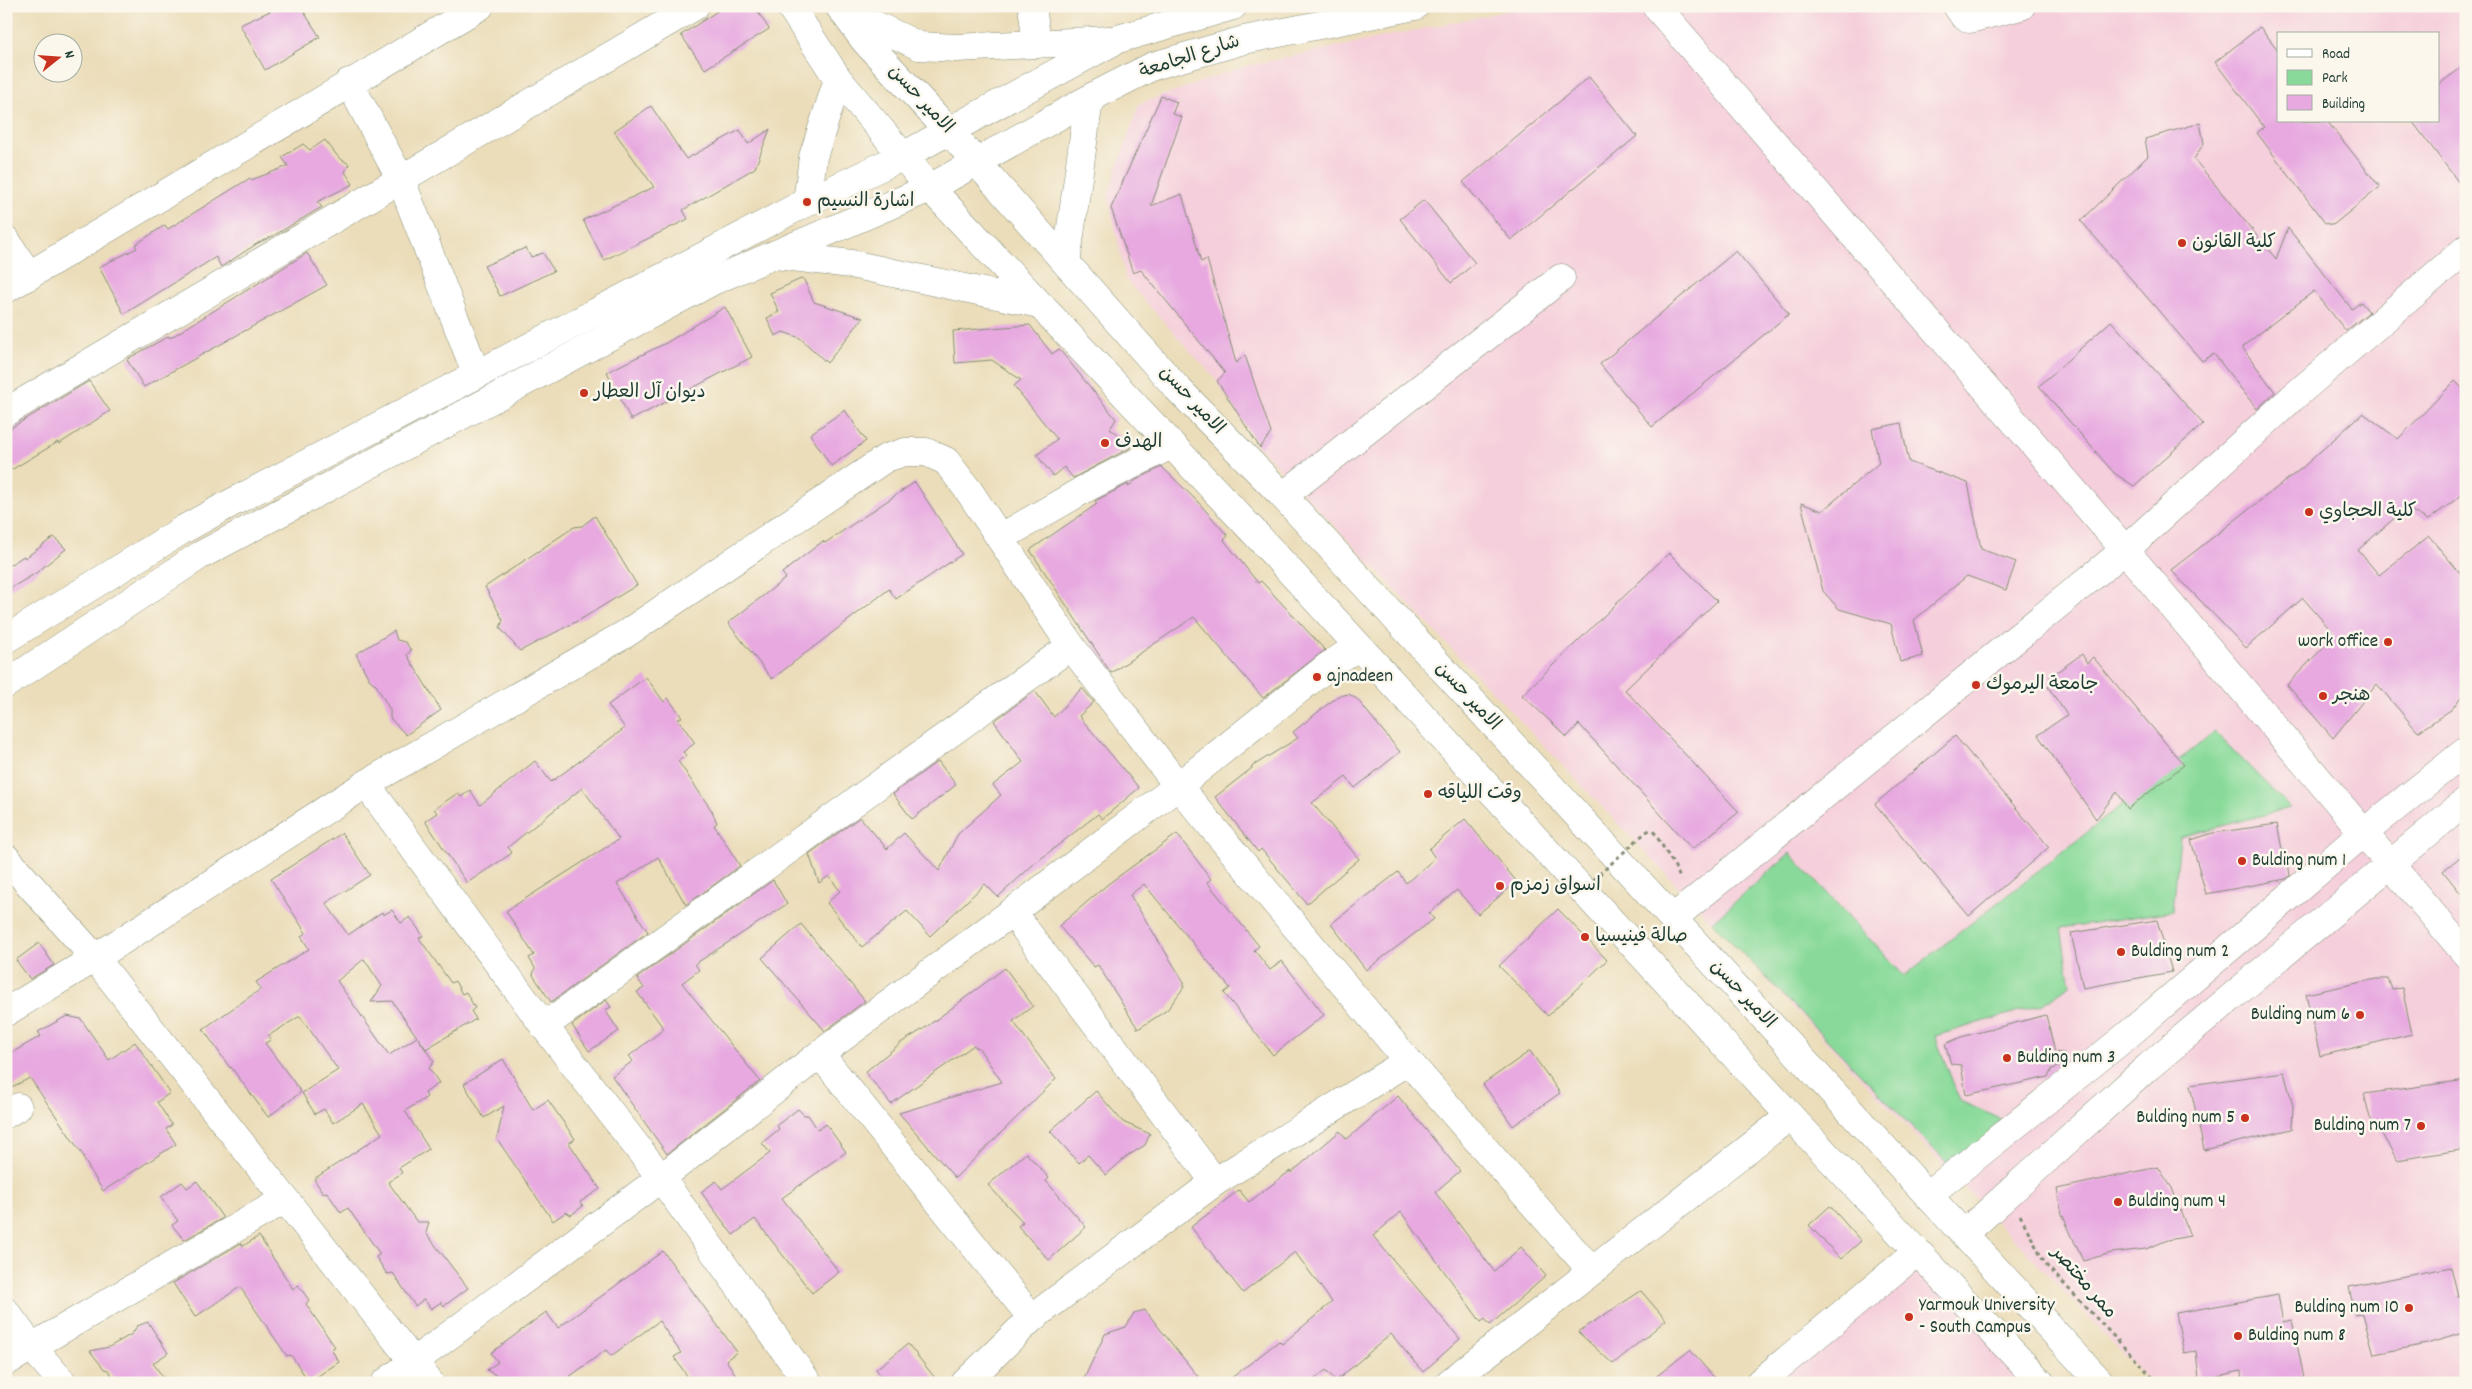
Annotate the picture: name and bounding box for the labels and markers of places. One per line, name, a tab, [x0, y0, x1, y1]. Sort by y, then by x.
place label: اشارة النسيم	[817, 189, 914, 216]
marker: اشارة النسيم	[801, 196, 813, 208]
place label: كلية القانون	[2192, 230, 2276, 257]
marker: كلية القانون	[2176, 237, 2188, 249]
place label: ديوان آل العطار	[592, 380, 706, 407]
marker: ديوان آل العطار	[578, 387, 590, 399]
place label: الهدف	[1115, 430, 1162, 457]
marker: الهدف	[1099, 437, 1111, 449]
place label: كلية الحجاوي	[2319, 499, 2417, 526]
marker: كلية الحجاوي	[2303, 506, 2315, 518]
place label: work office	[2298, 629, 2378, 656]
marker: work office	[2382, 636, 2394, 648]
place label: ajnadeen	[1327, 664, 1393, 691]
marker: ajnadeen	[1311, 671, 1323, 683]
place label: جامعة اليرموك	[1986, 672, 2098, 699]
marker: جامعة اليرموك	[1970, 679, 1982, 691]
place label: هنجر	[2331, 683, 2370, 710]
marker: هنجر	[2317, 690, 2329, 702]
place label: وقت اللياقه	[1438, 781, 1522, 808]
marker: وقت اللياقه	[1422, 788, 1434, 800]
place label: Bulding num 1	[2252, 848, 2346, 875]
marker: Bulding num 1	[2236, 855, 2248, 867]
place label: اسواق زمزم	[1510, 873, 1601, 900]
marker: اسواق زمزم	[1494, 880, 1506, 892]
place label: صالة فينيسيا	[1595, 924, 1688, 951]
marker: صالة فينيسيا	[1579, 931, 1591, 943]
place label: Bulding num 2	[2131, 939, 2229, 966]
marker: Bulding num 2	[2115, 946, 2127, 958]
place label: Bulding num 6	[2251, 1002, 2350, 1029]
marker: Bulding num 6	[2354, 1009, 2366, 1021]
place label: Bulding num 3	[2017, 1045, 2115, 1072]
marker: Bulding num 3	[2001, 1052, 2013, 1064]
place label: Bulding num 5	[2136, 1105, 2235, 1132]
marker: Bulding num 5	[2239, 1112, 2251, 1124]
place label: Bulding num 7	[2314, 1113, 2411, 1140]
marker: Bulding num 7	[2415, 1120, 2427, 1132]
place label: Bulding num 4	[2128, 1189, 2226, 1216]
marker: Bulding num 4	[2112, 1196, 2124, 1208]
place label: Yarmouk University - South Campus	[1919, 1293, 2055, 1342]
place label: Bulding num 10	[2295, 1295, 2399, 1322]
marker: Bulding num 10	[2403, 1302, 2415, 1314]
marker: Yarmouk University - South Campus	[1903, 1311, 1915, 1323]
place label: Bulding num 8	[2248, 1323, 2346, 1350]
marker: Bulding num 8	[2232, 1330, 2244, 1342]

